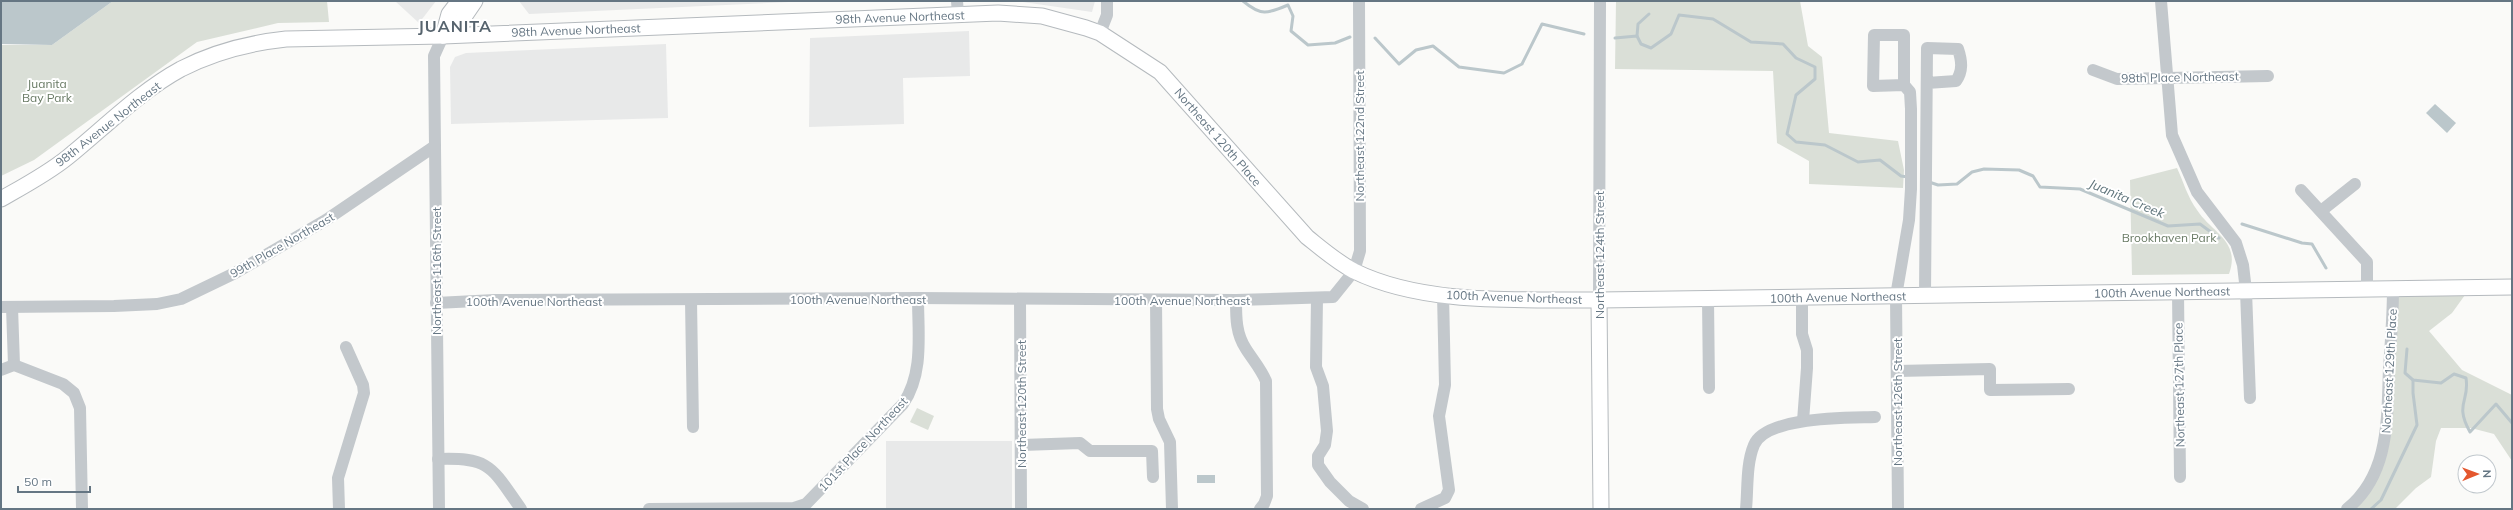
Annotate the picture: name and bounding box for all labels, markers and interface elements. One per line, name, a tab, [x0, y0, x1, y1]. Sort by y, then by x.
street label: 98th Avenue Northeast	[835, 7, 965, 27]
district label: JUANITA	[418, 16, 492, 36]
street label: 98th Avenue Northeast	[511, 20, 641, 40]
street label: 98th Place Northeast	[2121, 68, 2239, 86]
street label: Northeast 122nd Street	[1352, 71, 1367, 201]
park label: Juanita Bay Park	[22, 76, 73, 105]
street label: 98th Avenue Northeast	[52, 78, 164, 170]
street label: Northeast 120th Place	[1171, 85, 1265, 189]
water label: Juanita Creek	[2086, 175, 2167, 221]
street label: Northeast 124th Street	[1592, 191, 1607, 319]
street label: Northeast 116th Street	[429, 207, 444, 335]
street label: 99th Place Northeast	[227, 209, 337, 281]
park label: Brookhaven Park	[2122, 230, 2217, 245]
street label: 100th Avenue Northeast	[2094, 283, 2230, 301]
street label: 100th Avenue Northeast	[1446, 287, 1582, 307]
street label: 100th Avenue Northeast	[1770, 288, 1906, 306]
street label: 100th Avenue Northeast	[790, 292, 926, 307]
street label: 100th Avenue Northeast	[1114, 293, 1250, 308]
street label: 100th Avenue Northeast	[466, 294, 602, 309]
street label: Northeast 129th Place	[2378, 308, 2400, 434]
street label: Northeast 127th Place	[2170, 322, 2188, 448]
street label: Northeast 126th Street	[1890, 338, 1905, 466]
street label: Northeast 120th Street	[1014, 340, 1029, 468]
street label: 101st Place Northeast	[815, 394, 911, 494]
north arrow	[2457, 454, 2497, 494]
scale bar	[18, 468, 90, 494]
text: N	[2480, 470, 2494, 478]
text: 50 m	[24, 474, 52, 489]

